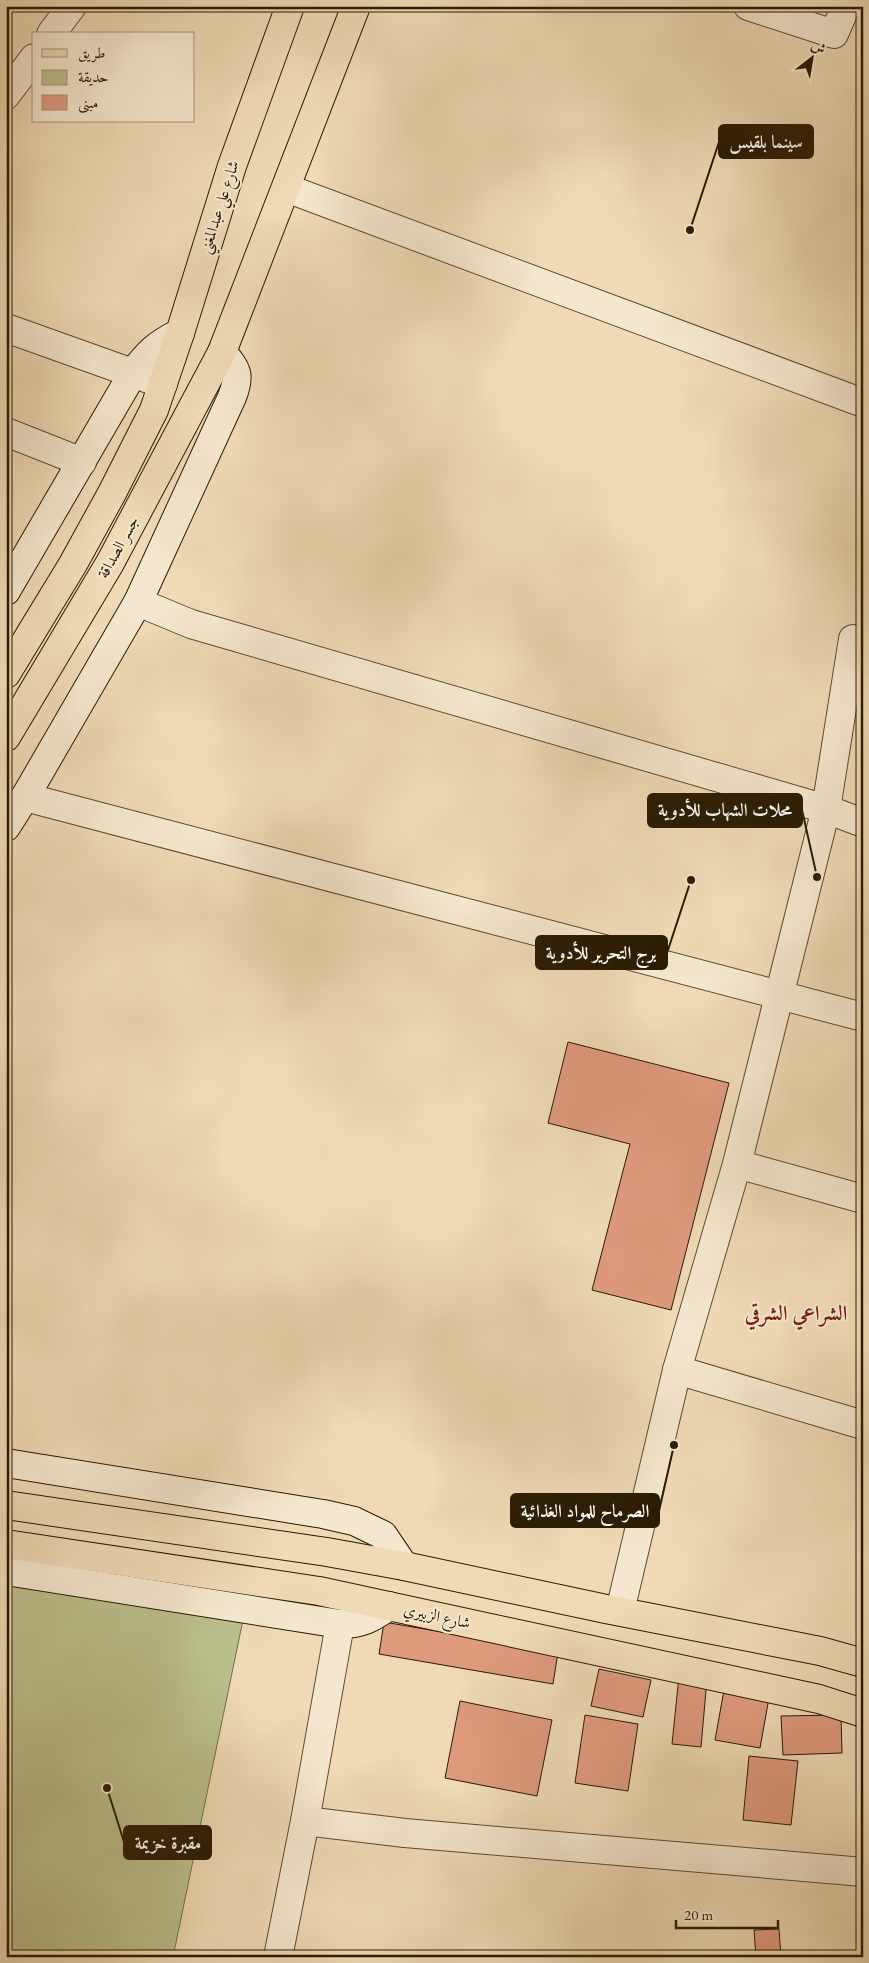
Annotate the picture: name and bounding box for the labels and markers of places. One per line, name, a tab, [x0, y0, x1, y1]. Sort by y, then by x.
callout: سينما بلقيس	[719, 125, 813, 158]
callout: محلات الشهاب للأدوية	[648, 794, 802, 827]
callout: برج التحرير للأدوية	[536, 936, 667, 969]
callout: الصرماح للمواد الغذائية	[511, 1494, 659, 1527]
callout: مقبرة خزيمة	[124, 1826, 211, 1859]

